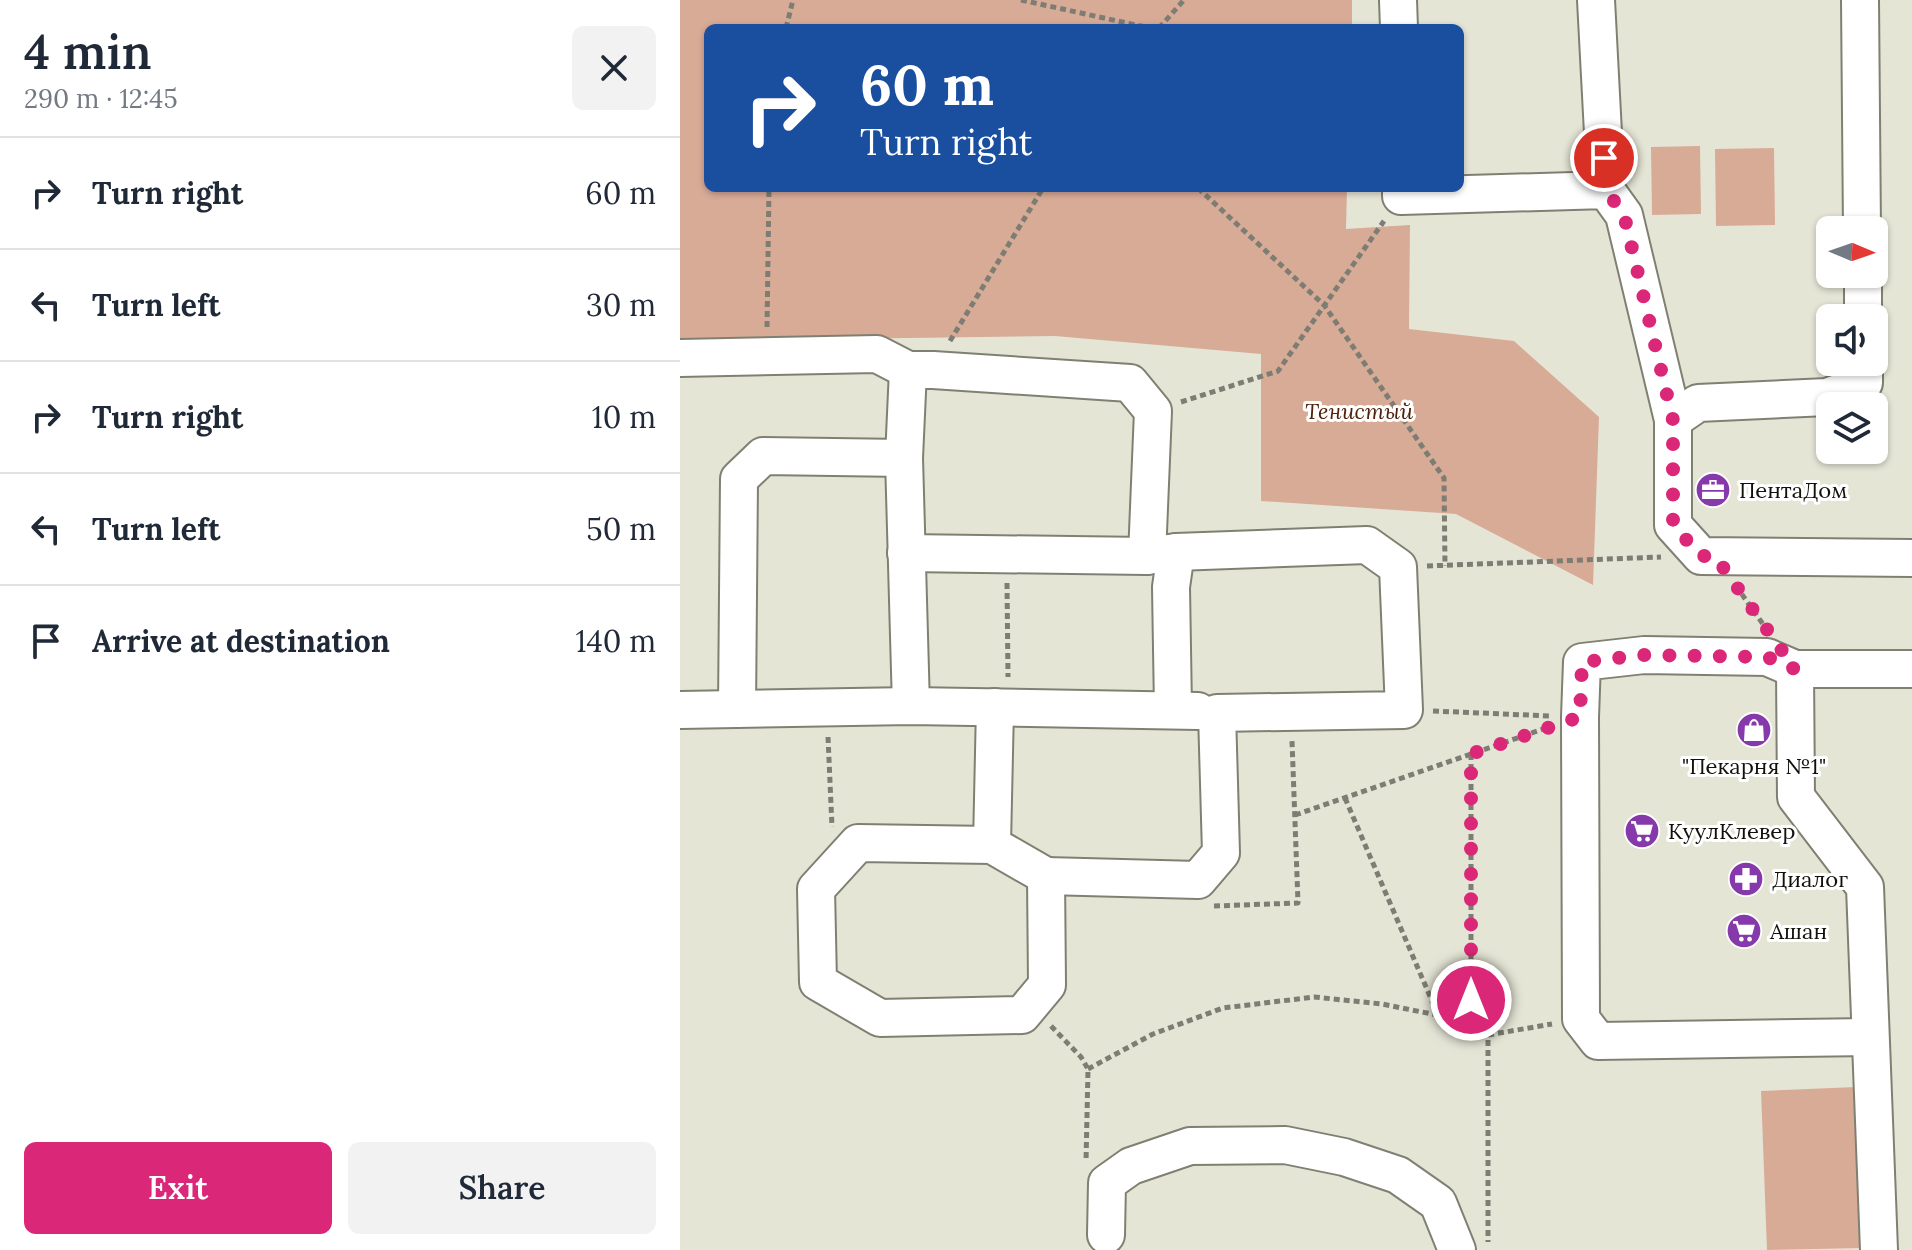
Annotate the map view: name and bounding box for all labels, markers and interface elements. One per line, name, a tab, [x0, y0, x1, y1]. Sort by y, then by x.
text: 4 min	[24, 21, 152, 82]
button: close	[572, 26, 656, 110]
text: 60 m	[860, 49, 994, 120]
icon: right	[728, 56, 832, 160]
text: 290 m · 12:45	[24, 82, 178, 115]
text: Turn right	[860, 119, 1033, 165]
pin	[1570, 124, 1638, 192]
icon: arrive	[1582, 136, 1626, 180]
icon: right	[24, 171, 68, 215]
text: Turn right	[92, 174, 243, 212]
text: 60 m	[585, 174, 656, 212]
north arrow	[1816, 216, 1888, 288]
map controls	[1816, 216, 1888, 464]
icon: left	[24, 283, 68, 327]
text: Turn left	[92, 286, 220, 324]
text: 30 m	[586, 286, 656, 324]
button: sound	[1816, 304, 1888, 376]
button: layers	[1816, 392, 1888, 464]
icon: right	[24, 395, 68, 439]
park label: Тенистый	[1305, 397, 1413, 425]
text: Turn right	[92, 398, 243, 436]
text: 10 m	[592, 398, 656, 436]
office icon: ПентаДом	[1694, 471, 1732, 509]
place label: ПентаДом	[1739, 476, 1847, 504]
icon: left	[24, 507, 68, 551]
text: Turn left	[92, 510, 220, 548]
text: 50 m	[586, 510, 656, 548]
icon: arrive	[24, 619, 68, 663]
text: Arrive at destination	[92, 622, 390, 660]
text: 140 m	[575, 622, 656, 660]
shop icon: "Пекарня №1"	[1735, 711, 1773, 749]
place label: "Пекарня №1"	[1682, 752, 1826, 780]
supermarket icon: КуулКлевер	[1623, 812, 1661, 850]
place label: КуулКлевер	[1668, 817, 1795, 845]
pharmacy icon: Диалог	[1727, 860, 1765, 898]
place label: Диалог	[1772, 865, 1848, 893]
supermarket icon: Ашан	[1725, 912, 1763, 950]
place label: Ашан	[1769, 917, 1827, 945]
position arrow	[1429, 958, 1513, 1042]
button: Exit	[24, 1142, 332, 1234]
button: Share	[348, 1142, 656, 1234]

